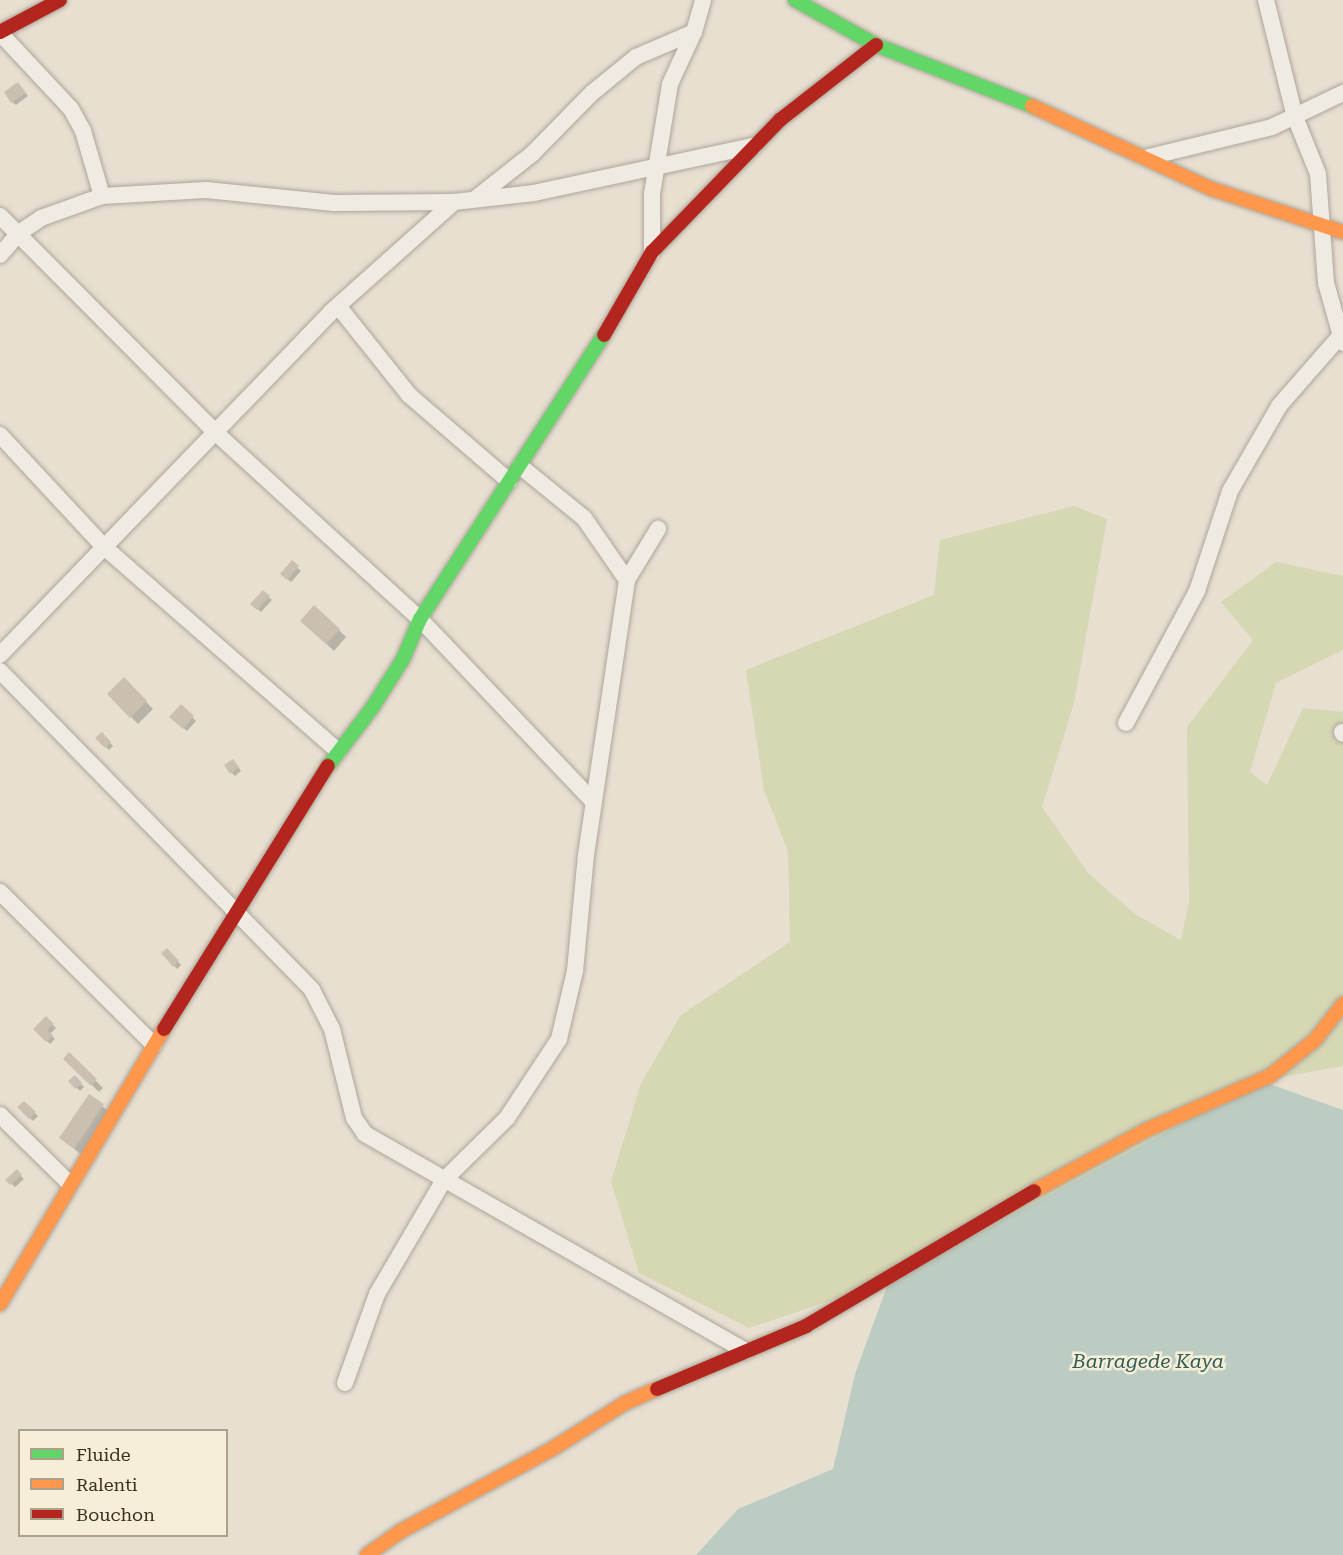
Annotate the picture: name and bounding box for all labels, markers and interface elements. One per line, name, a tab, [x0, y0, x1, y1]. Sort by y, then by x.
water label: Barragede Kaya	[1072, 1349, 1224, 1373]
legend	[18, 1429, 228, 1537]
text: Fluide	[76, 1444, 131, 1465]
text: Ralenti	[76, 1474, 138, 1495]
text: Bouchon	[76, 1504, 155, 1525]

